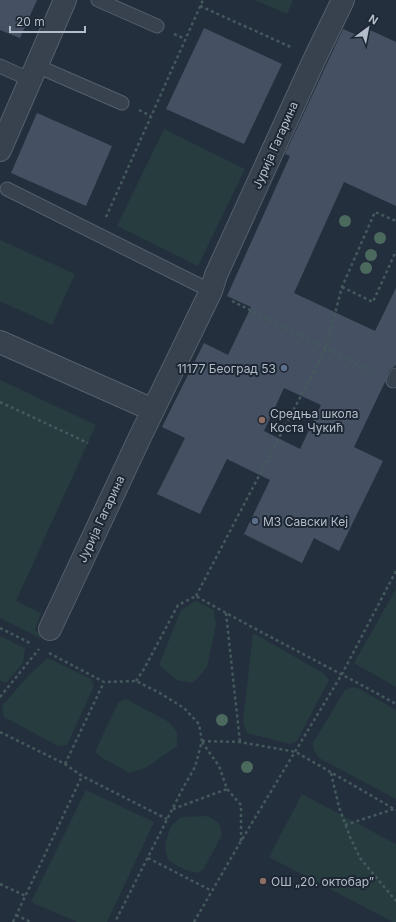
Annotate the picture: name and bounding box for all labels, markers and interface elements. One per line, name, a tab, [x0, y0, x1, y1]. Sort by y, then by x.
scale bar	[10, 8, 85, 34]
north arrow	[348, 8, 388, 48]
text: N	[366, 11, 381, 28]
text: 20 m	[16, 14, 45, 29]
street label: Јурија Гагарина	[249, 99, 301, 191]
place label: 11177 Београд 53	[177, 361, 276, 376]
marker: 11177 Београд 53	[279, 363, 289, 373]
place label: Средња школа Коста Чукић	[270, 406, 358, 435]
marker: Средња школа Коста Чукић	[257, 415, 267, 425]
street label: Јурија Гагарина	[74, 473, 128, 565]
place label: МЗ Савски Кеј	[263, 514, 348, 529]
marker: МЗ Савски Кеј	[250, 516, 260, 526]
place label: ОШ „20. октобар”	[271, 874, 374, 889]
marker: ОШ „20. октобар”	[258, 876, 268, 886]

